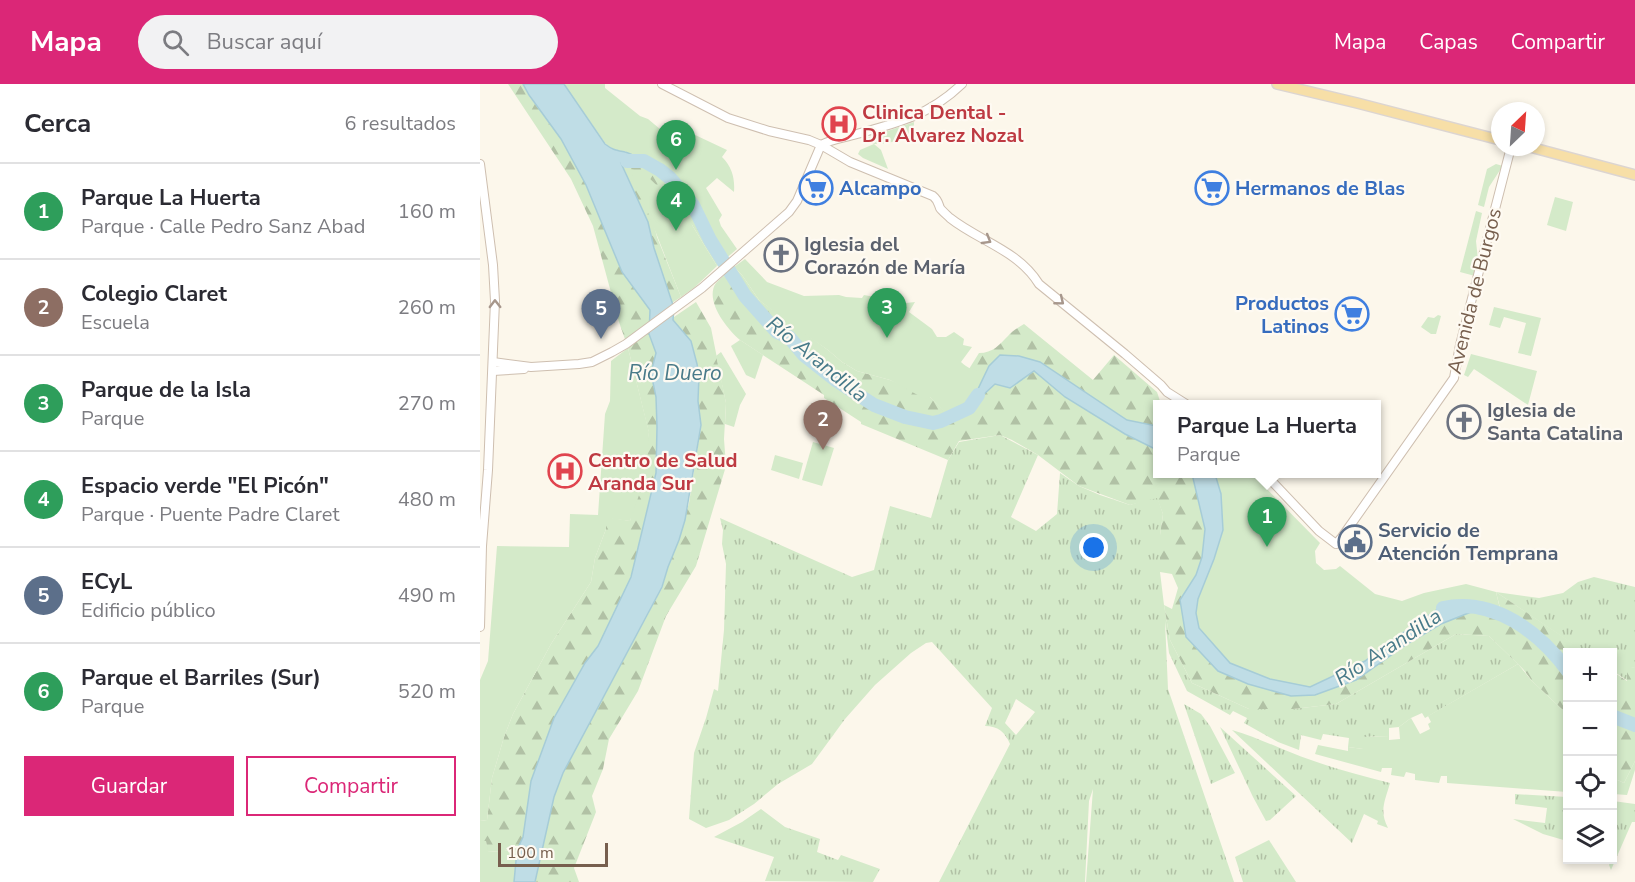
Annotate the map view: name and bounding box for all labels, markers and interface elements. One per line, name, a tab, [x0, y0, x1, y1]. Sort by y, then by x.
search box	[138, 15, 558, 69]
text: Mapa	[30, 23, 102, 61]
icon: search	[159, 26, 192, 59]
text: Buscar aquí	[207, 27, 322, 57]
text: Mapa	[1334, 28, 1386, 56]
text: Capas	[1419, 28, 1478, 56]
text: Compartir	[1511, 28, 1605, 56]
place label: Clinica Dental - Dr. Alvarez Nozal	[862, 99, 1024, 149]
north arrow	[1491, 102, 1545, 156]
text: Cerca	[24, 106, 91, 141]
hospital icon: Clinica Dental - Dr. Alvarez Nozal	[821, 106, 857, 142]
text: 6 resultados	[345, 110, 456, 137]
pin: 6	[656, 120, 696, 170]
supermarket icon: Alcampo	[798, 170, 834, 206]
supermarket icon: Hermanos de Blas	[1194, 170, 1230, 206]
place label: Alcampo	[839, 175, 922, 202]
place label: Hermanos de Blas	[1235, 175, 1405, 202]
pin: 4	[656, 182, 696, 231]
text: Parque La Huerta	[81, 183, 261, 213]
text: 1	[38, 198, 50, 225]
text: 160 m	[398, 198, 456, 225]
street label: Avenida de Burgos	[1441, 205, 1508, 377]
text: Parque · Calle Pedro Sanz Abad	[81, 213, 365, 240]
place label: Iglesia del Corazón de María	[804, 231, 965, 281]
one-way arrow	[981, 233, 991, 245]
church icon: Iglesia del Corazón de María	[763, 237, 799, 273]
text: Colegio Claret	[81, 279, 227, 309]
pin: 3	[868, 288, 906, 338]
pin: 5	[582, 290, 620, 339]
place label: Productos Latinos	[1235, 290, 1329, 340]
text: 2	[38, 294, 50, 321]
text: 260 m	[398, 294, 456, 321]
one-way arrow	[1054, 294, 1065, 305]
supermarket icon: Productos Latinos	[1334, 296, 1370, 332]
one-way arrow	[489, 299, 501, 308]
text: Escuela	[81, 309, 150, 336]
water label: Río Arandilla	[761, 310, 873, 408]
water label: Río Duero	[628, 359, 722, 387]
text: Parque de la Isla	[81, 375, 251, 405]
text: 3	[38, 390, 50, 417]
text: 270 m	[398, 390, 456, 417]
place label: Iglesia de Santa Catalina	[1487, 397, 1623, 447]
pin: 2	[804, 400, 842, 450]
popup	[1153, 400, 1381, 478]
church icon: Iglesia de Santa Catalina	[1446, 404, 1482, 440]
text: Parque	[81, 405, 144, 432]
text: Parque La Huerta	[1177, 411, 1357, 441]
text: Parque	[1177, 441, 1240, 468]
place label: Centro de Salud Aranda Sur	[588, 447, 737, 497]
hospital icon: Centro de Salud Aranda Sur	[547, 453, 583, 489]
text: Espacio verde "El Picón"	[81, 471, 329, 501]
text: 4	[38, 486, 50, 513]
text: 480 m	[398, 486, 456, 513]
pin: 1	[1248, 498, 1286, 547]
text: Parque · Puente Padre Claret	[81, 501, 340, 528]
place label: Servicio de Atención Temprana	[1378, 517, 1558, 567]
public building icon: Servicio de Atención Temprana	[1337, 524, 1373, 560]
your location	[1079, 533, 1108, 562]
text: ECyL	[81, 567, 132, 597]
text: 5	[38, 582, 50, 609]
text: 490 m	[398, 582, 456, 609]
text: Edificio público	[81, 597, 216, 624]
water label: Río Arandilla	[1329, 602, 1447, 692]
map controls	[1563, 648, 1617, 864]
button: +	[1563, 648, 1617, 702]
text: Parque el Barriles (Sur)	[81, 663, 321, 693]
text: 6	[38, 678, 50, 705]
text: 520 m	[398, 678, 456, 705]
text: Parque	[81, 693, 144, 720]
button: −	[1563, 702, 1617, 756]
button: Guardar	[24, 756, 234, 816]
button: Compartir	[246, 756, 456, 816]
button: locate	[1563, 756, 1617, 810]
button: layers	[1563, 810, 1617, 864]
scale bar	[498, 840, 608, 868]
text: 100 m	[507, 842, 554, 864]

